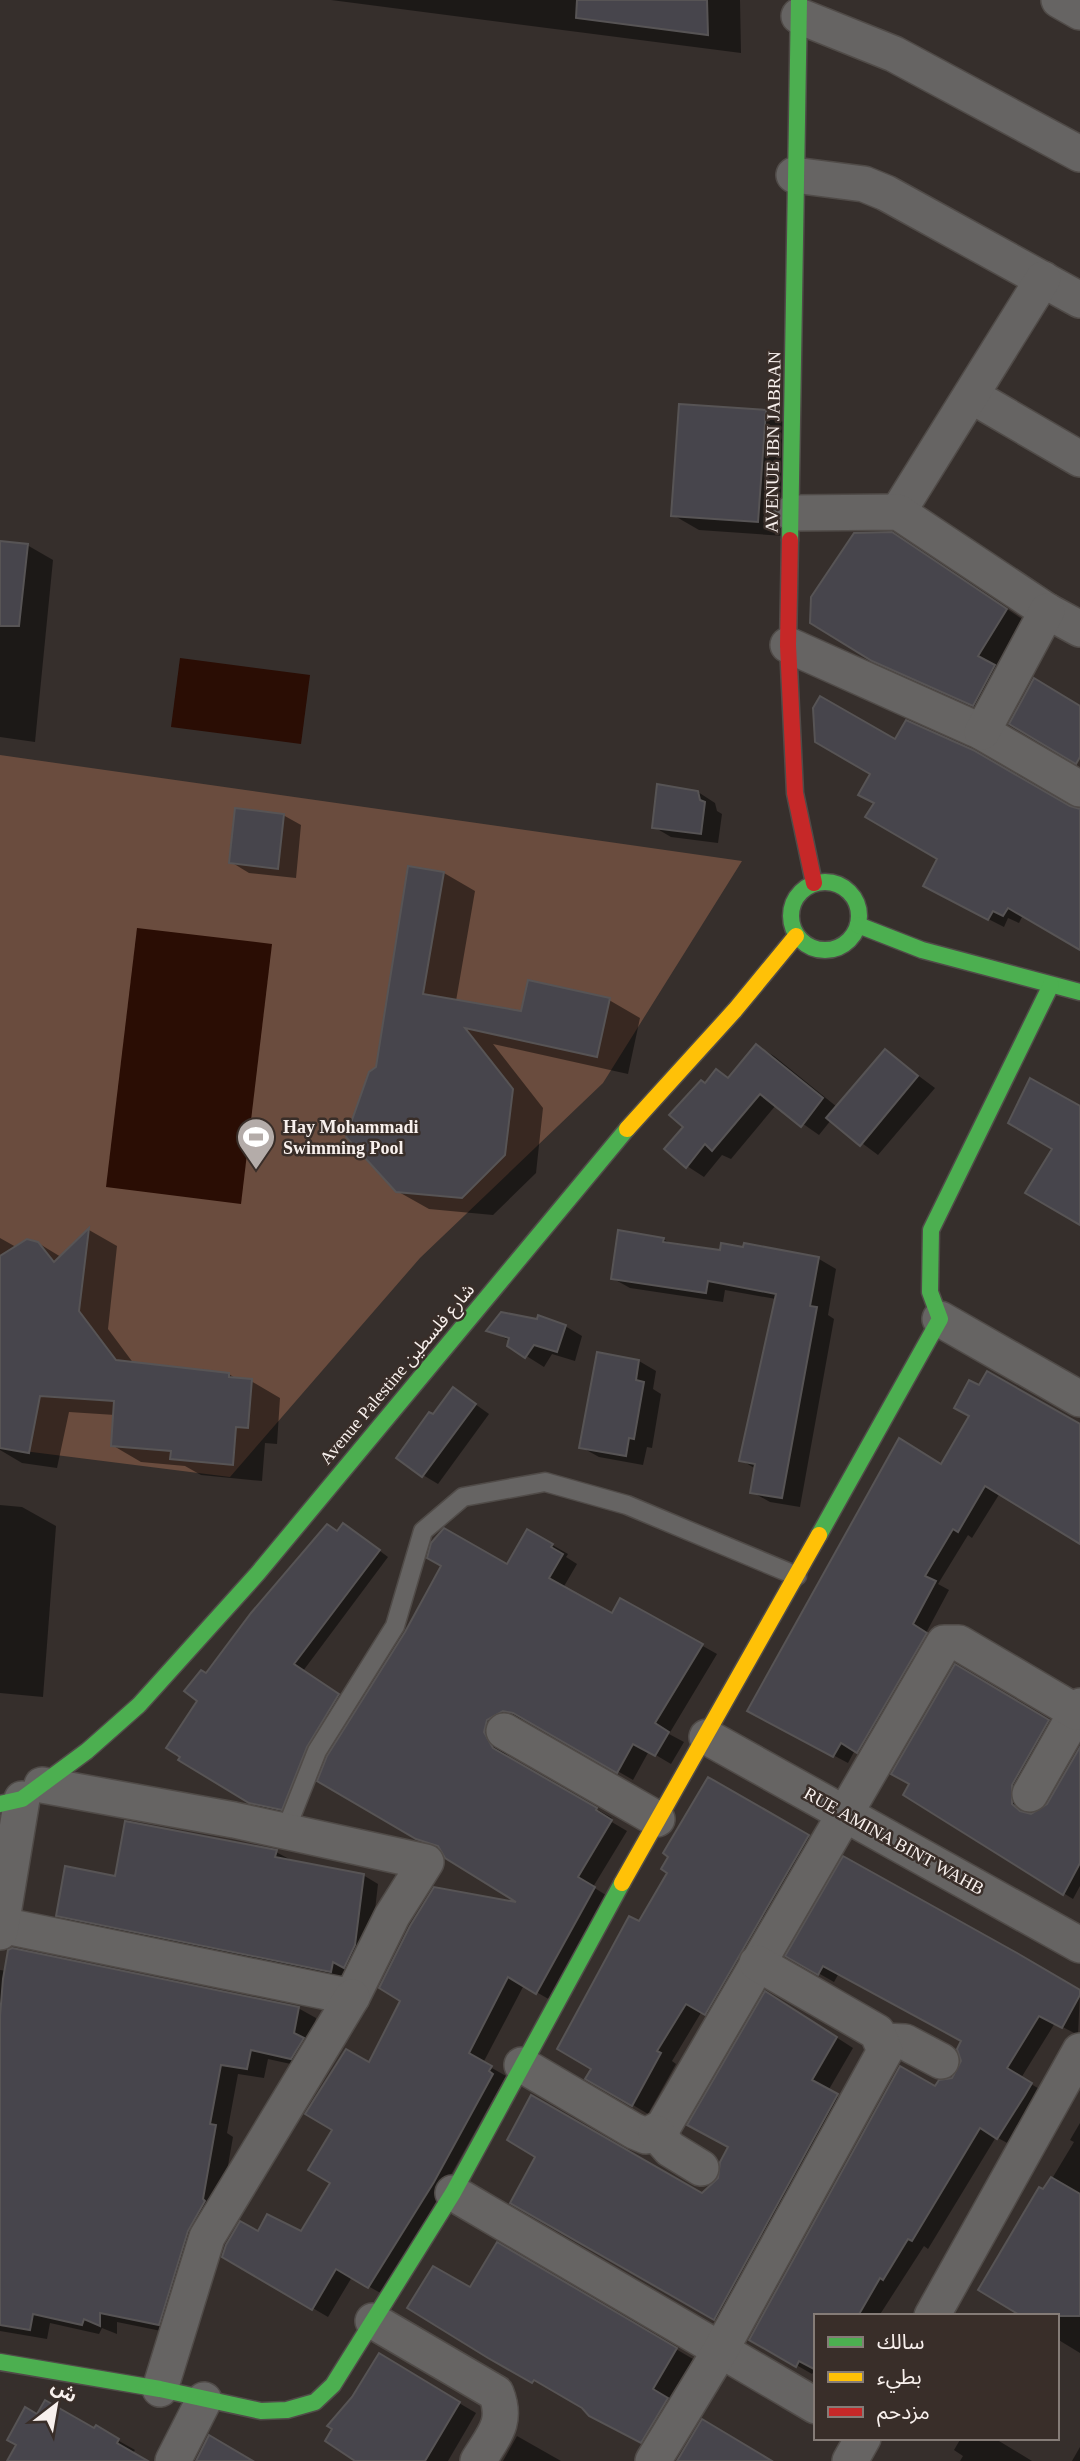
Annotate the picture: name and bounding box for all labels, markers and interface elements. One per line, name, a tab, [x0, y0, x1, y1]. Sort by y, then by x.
street label: AVENUE IBN JABRAN	[761, 351, 785, 533]
sports icon: Hay Mohammadi Swimming Pool	[235, 1116, 277, 1171]
place label: Hay Mohammadi Swimming Pool	[283, 1117, 419, 1158]
street label: Avenue Palestine شارع فلسطين	[316, 1280, 482, 1471]
street label: RUE AMINA BINT WAHB	[800, 1783, 988, 1899]
legend	[814, 2314, 1059, 2440]
text: سالك	[877, 2330, 924, 2354]
text: بطيء	[877, 2365, 922, 2393]
north arrow	[21, 2370, 91, 2440]
text: ش	[48, 2375, 81, 2407]
text: مزدحم	[877, 2400, 930, 2427]

